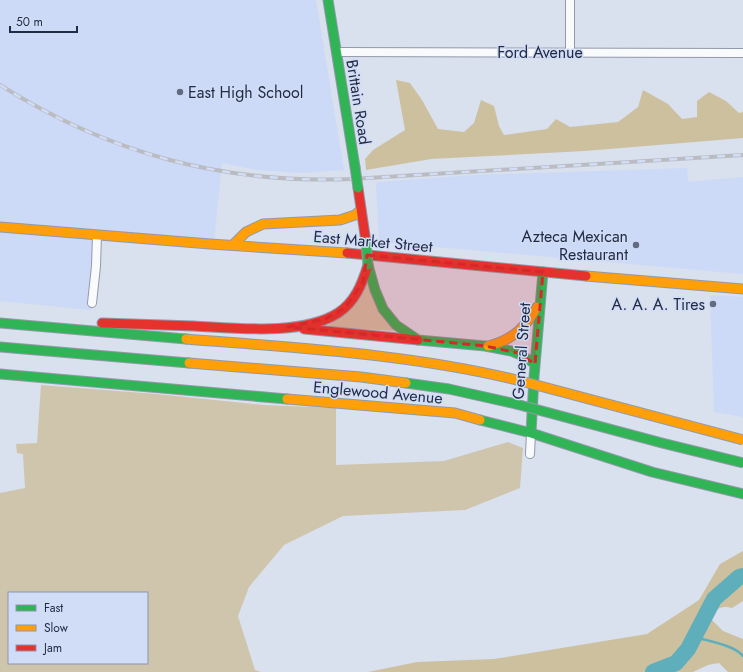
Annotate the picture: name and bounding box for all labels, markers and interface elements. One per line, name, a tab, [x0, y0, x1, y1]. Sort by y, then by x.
scale bar	[10, 8, 77, 34]
text: 50 m	[16, 13, 43, 31]
street label: Ford Avenue	[497, 41, 583, 64]
street label: Brittain Road	[340, 58, 377, 146]
place label: East High School	[188, 81, 303, 104]
marker: East High School	[175, 87, 185, 97]
street label: East Market Street	[312, 225, 434, 258]
place label: Azteca Mexican Restaurant	[521, 225, 628, 266]
marker: Azteca Mexican Restaurant	[631, 240, 641, 250]
place label: A. A. A. Tires	[612, 293, 705, 316]
marker: A. A. A. Tires	[708, 299, 718, 309]
street label: General Street	[507, 302, 536, 400]
street label: Englewood Avenue	[312, 375, 444, 410]
legend	[8, 592, 148, 664]
text: Fast	[44, 599, 63, 617]
text: Slow	[44, 619, 69, 637]
text: Jam	[42, 639, 62, 657]

